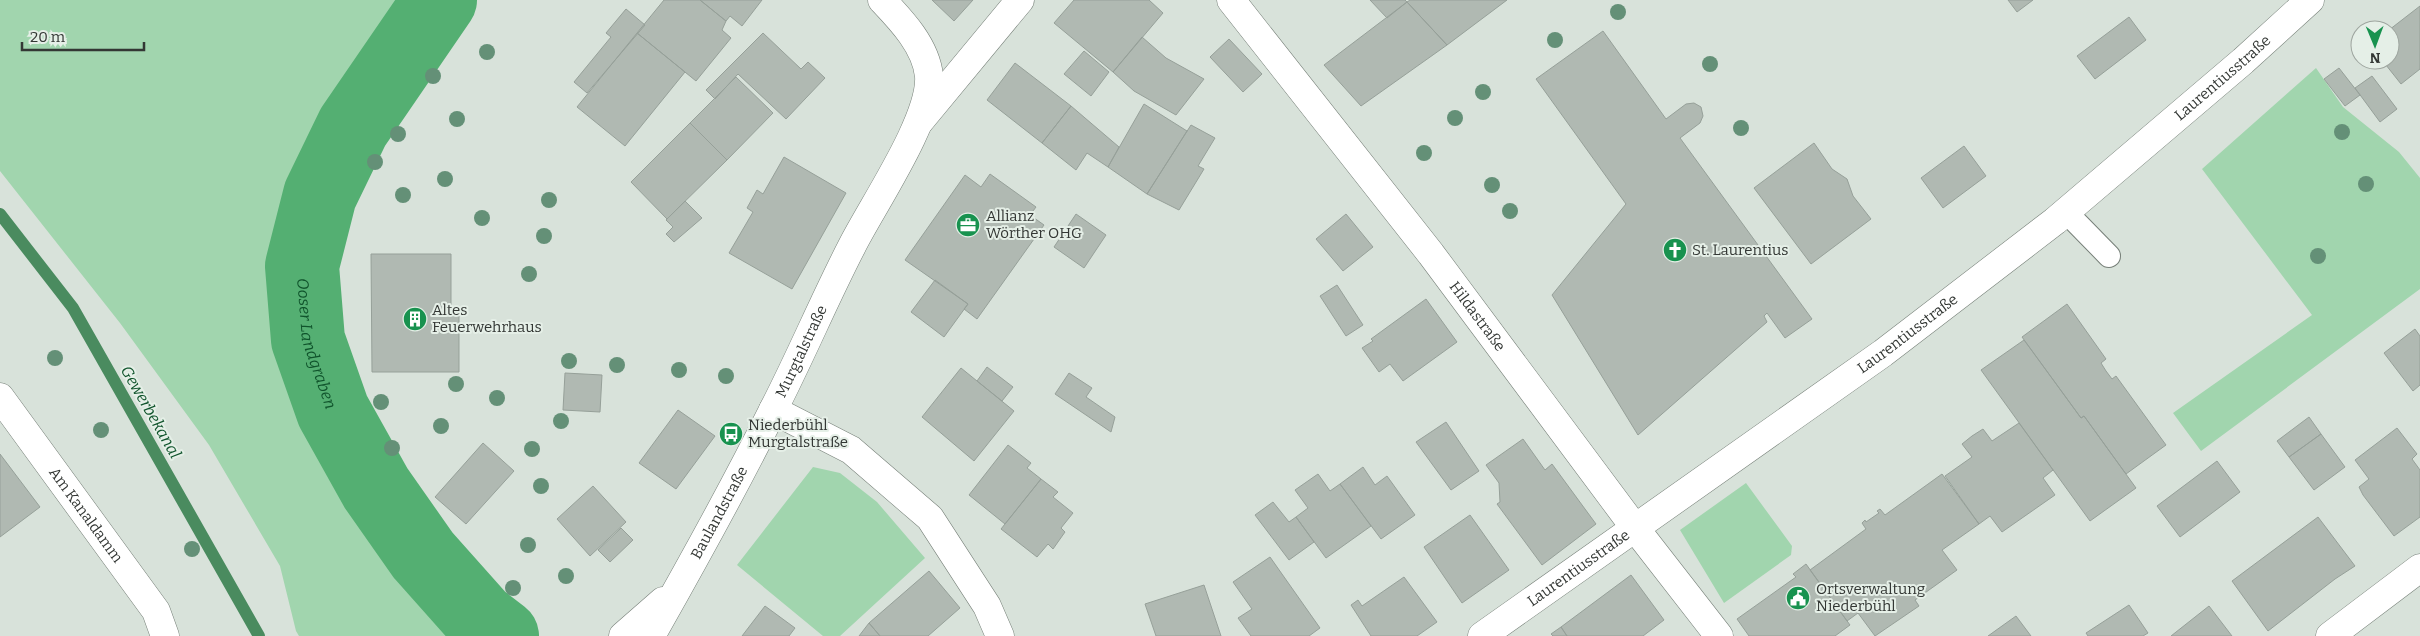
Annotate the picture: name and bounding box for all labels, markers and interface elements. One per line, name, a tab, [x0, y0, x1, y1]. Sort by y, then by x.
scale bar	[22, 20, 145, 52]
north arrow	[2350, 20, 2400, 70]
text: 20 m	[30, 28, 66, 46]
street label: Laurentiusstraße	[2171, 31, 2274, 124]
text: N	[2369, 49, 2381, 66]
place label: Allianz Wörther OHG	[986, 207, 1082, 242]
office icon: Allianz Wörther OHG	[955, 212, 981, 238]
church icon: St. Laurentius	[1662, 237, 1688, 263]
place label: St. Laurentius	[1692, 241, 1788, 259]
water label: Ooser Landgraben	[294, 277, 341, 411]
street label: Hildastraße	[1446, 278, 1509, 355]
street label: Laurentiusstraße	[1854, 290, 1961, 377]
place label: Altes Feuerwehrhaus	[432, 301, 542, 336]
street label: Murgtalstraße	[772, 302, 831, 400]
building icon: Altes Feuerwehrhaus	[402, 306, 428, 332]
water label: Gewerbekanal	[117, 362, 185, 462]
place label: Niederbühl Murgtalstraße	[748, 416, 848, 451]
bus stop icon: Niederbühl Murgtalstraße	[718, 421, 744, 447]
street label: Baulandstraße	[687, 463, 751, 562]
street label: Am Kanaldamm	[45, 464, 127, 567]
street label: Laurentiusstraße	[1524, 526, 1633, 610]
place label: Ortsverwaltung Niederbühl	[1816, 580, 1925, 615]
public building icon: Ortsverwaltung Niederbühl	[1785, 585, 1811, 611]

